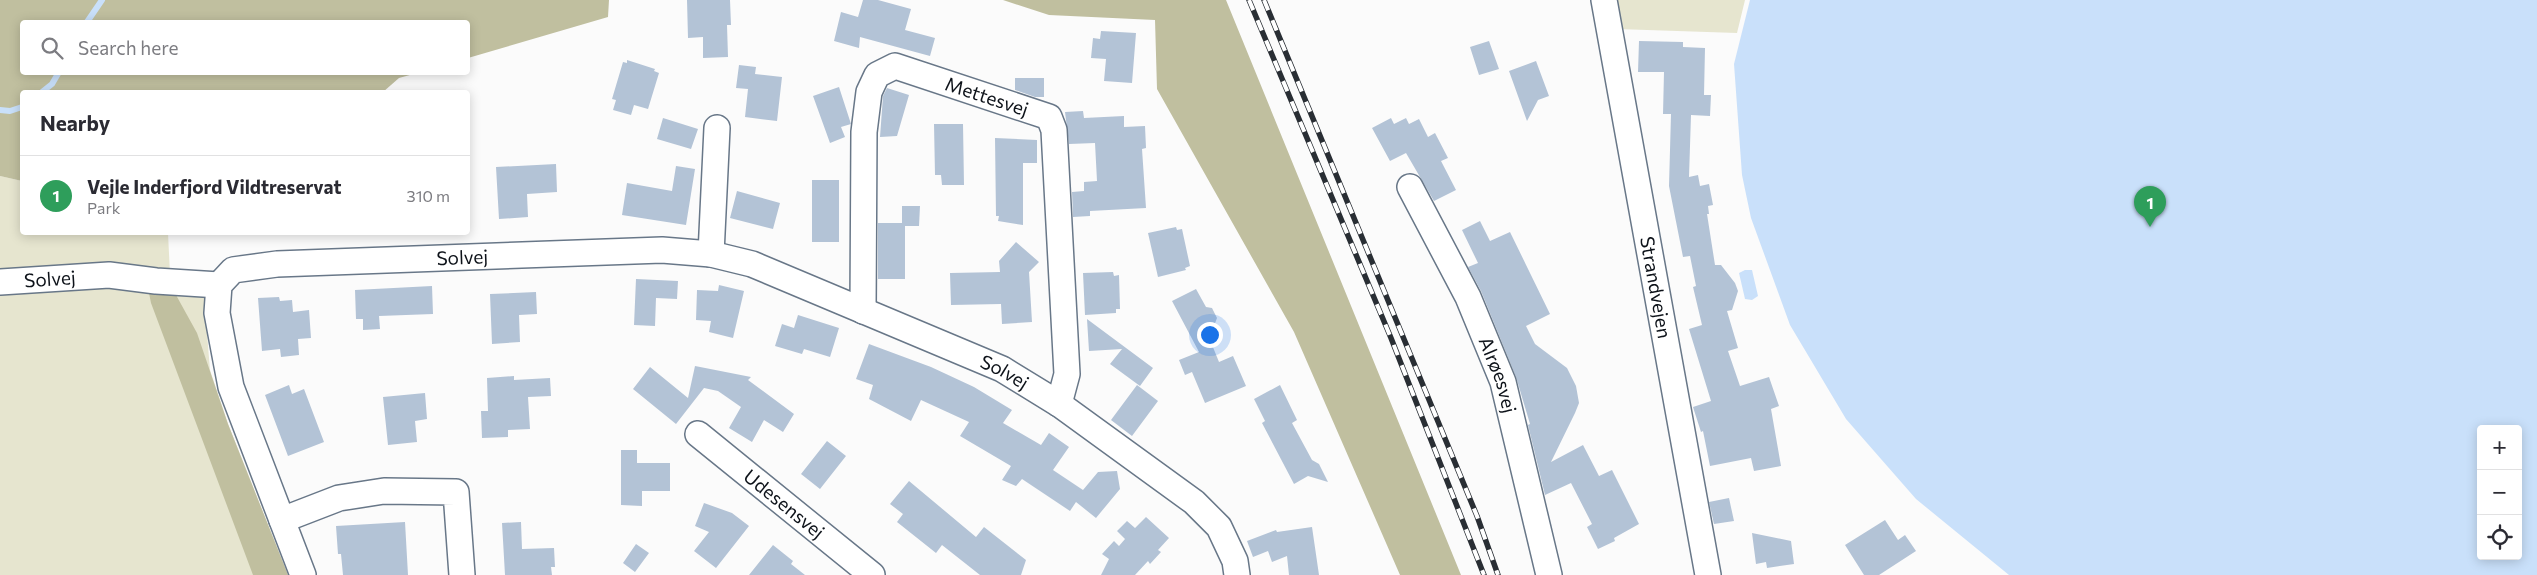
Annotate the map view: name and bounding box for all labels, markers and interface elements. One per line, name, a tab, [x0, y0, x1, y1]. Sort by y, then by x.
search box	[20, 20, 470, 75]
icon: search	[38, 34, 66, 62]
text: Search here	[78, 36, 178, 59]
street label: Mettesvej	[942, 71, 1032, 120]
text: Nearby	[40, 110, 110, 135]
text: Vejle Inderfjord Vildtreservat	[87, 175, 341, 198]
text: 1	[52, 186, 60, 205]
text: 310 m	[407, 186, 450, 205]
pin: 1	[2134, 186, 2166, 227]
text: Park	[87, 198, 120, 217]
street label: Strandvejen	[1636, 234, 1677, 340]
street label: Solvej	[436, 244, 488, 269]
street label: Solvej	[23, 265, 76, 291]
your location	[1197, 322, 1223, 348]
street label: Alrøesvej	[1475, 333, 1522, 415]
street label: Solvej	[977, 349, 1033, 394]
map controls	[2477, 425, 2522, 560]
button: +	[2477, 425, 2522, 470]
street label: Udesensvej	[740, 464, 830, 543]
button: −	[2477, 470, 2522, 515]
button: locate	[2477, 515, 2522, 560]

